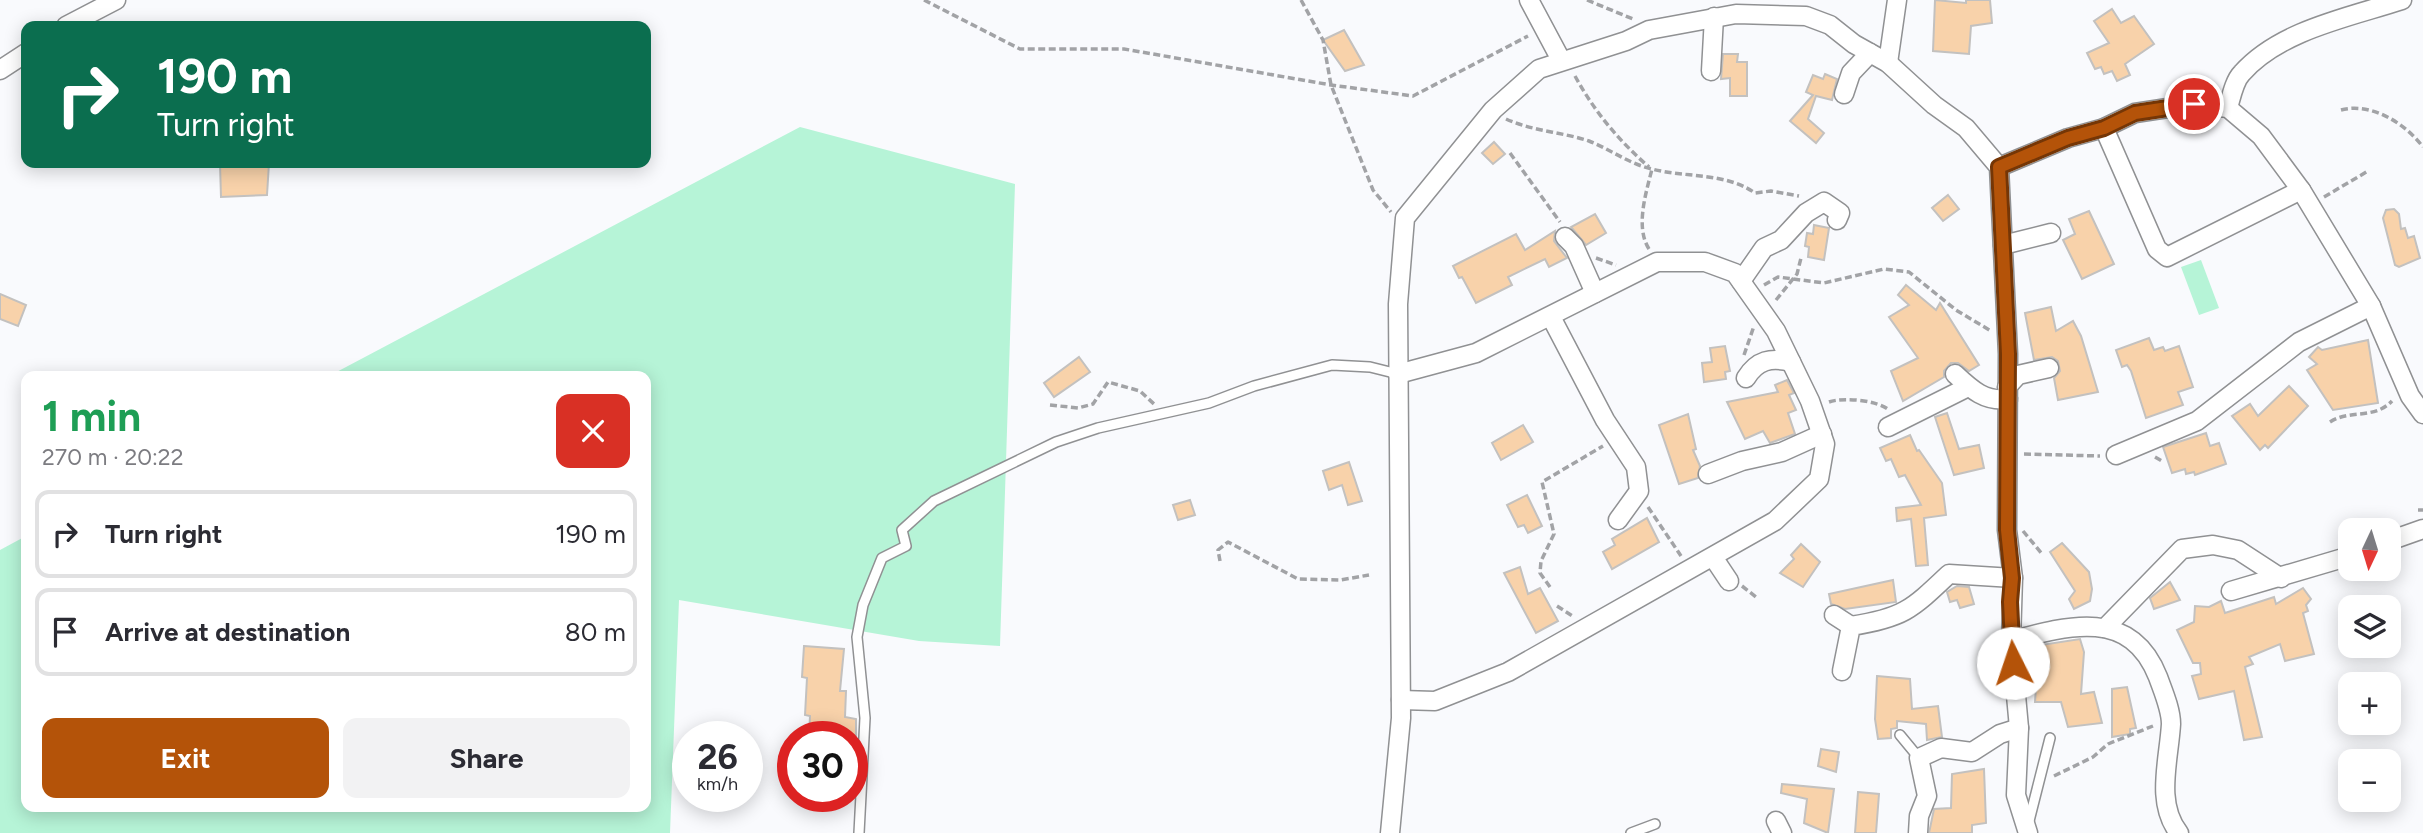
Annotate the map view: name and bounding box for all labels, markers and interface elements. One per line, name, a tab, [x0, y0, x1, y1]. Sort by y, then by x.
text: 190 m	[157, 46, 292, 105]
icon: right	[42, 49, 133, 140]
pin	[2164, 74, 2224, 134]
icon: arrive	[2175, 85, 2213, 123]
text: Turn right	[157, 106, 295, 144]
text: 1 min	[42, 391, 141, 442]
button: close	[556, 394, 630, 468]
text: 270 m · 20:22	[42, 443, 184, 471]
icon: right	[46, 515, 84, 553]
text: Turn right	[105, 518, 222, 550]
text: 190 m	[555, 518, 626, 550]
north arrow	[2338, 518, 2401, 581]
map controls	[2338, 518, 2401, 812]
button: layers	[2338, 595, 2401, 658]
icon: arrive	[46, 613, 84, 651]
text: Arrive at destination	[105, 616, 350, 648]
text: 80 m	[565, 616, 626, 648]
position arrow	[1976, 626, 2050, 700]
button: +	[2338, 672, 2401, 735]
button: Exit	[42, 718, 329, 798]
button: Share	[343, 718, 630, 798]
speed limit sign: 30	[777, 721, 868, 812]
text: 26	[697, 736, 738, 778]
button: −	[2338, 749, 2401, 812]
text: km/h	[697, 773, 738, 795]

